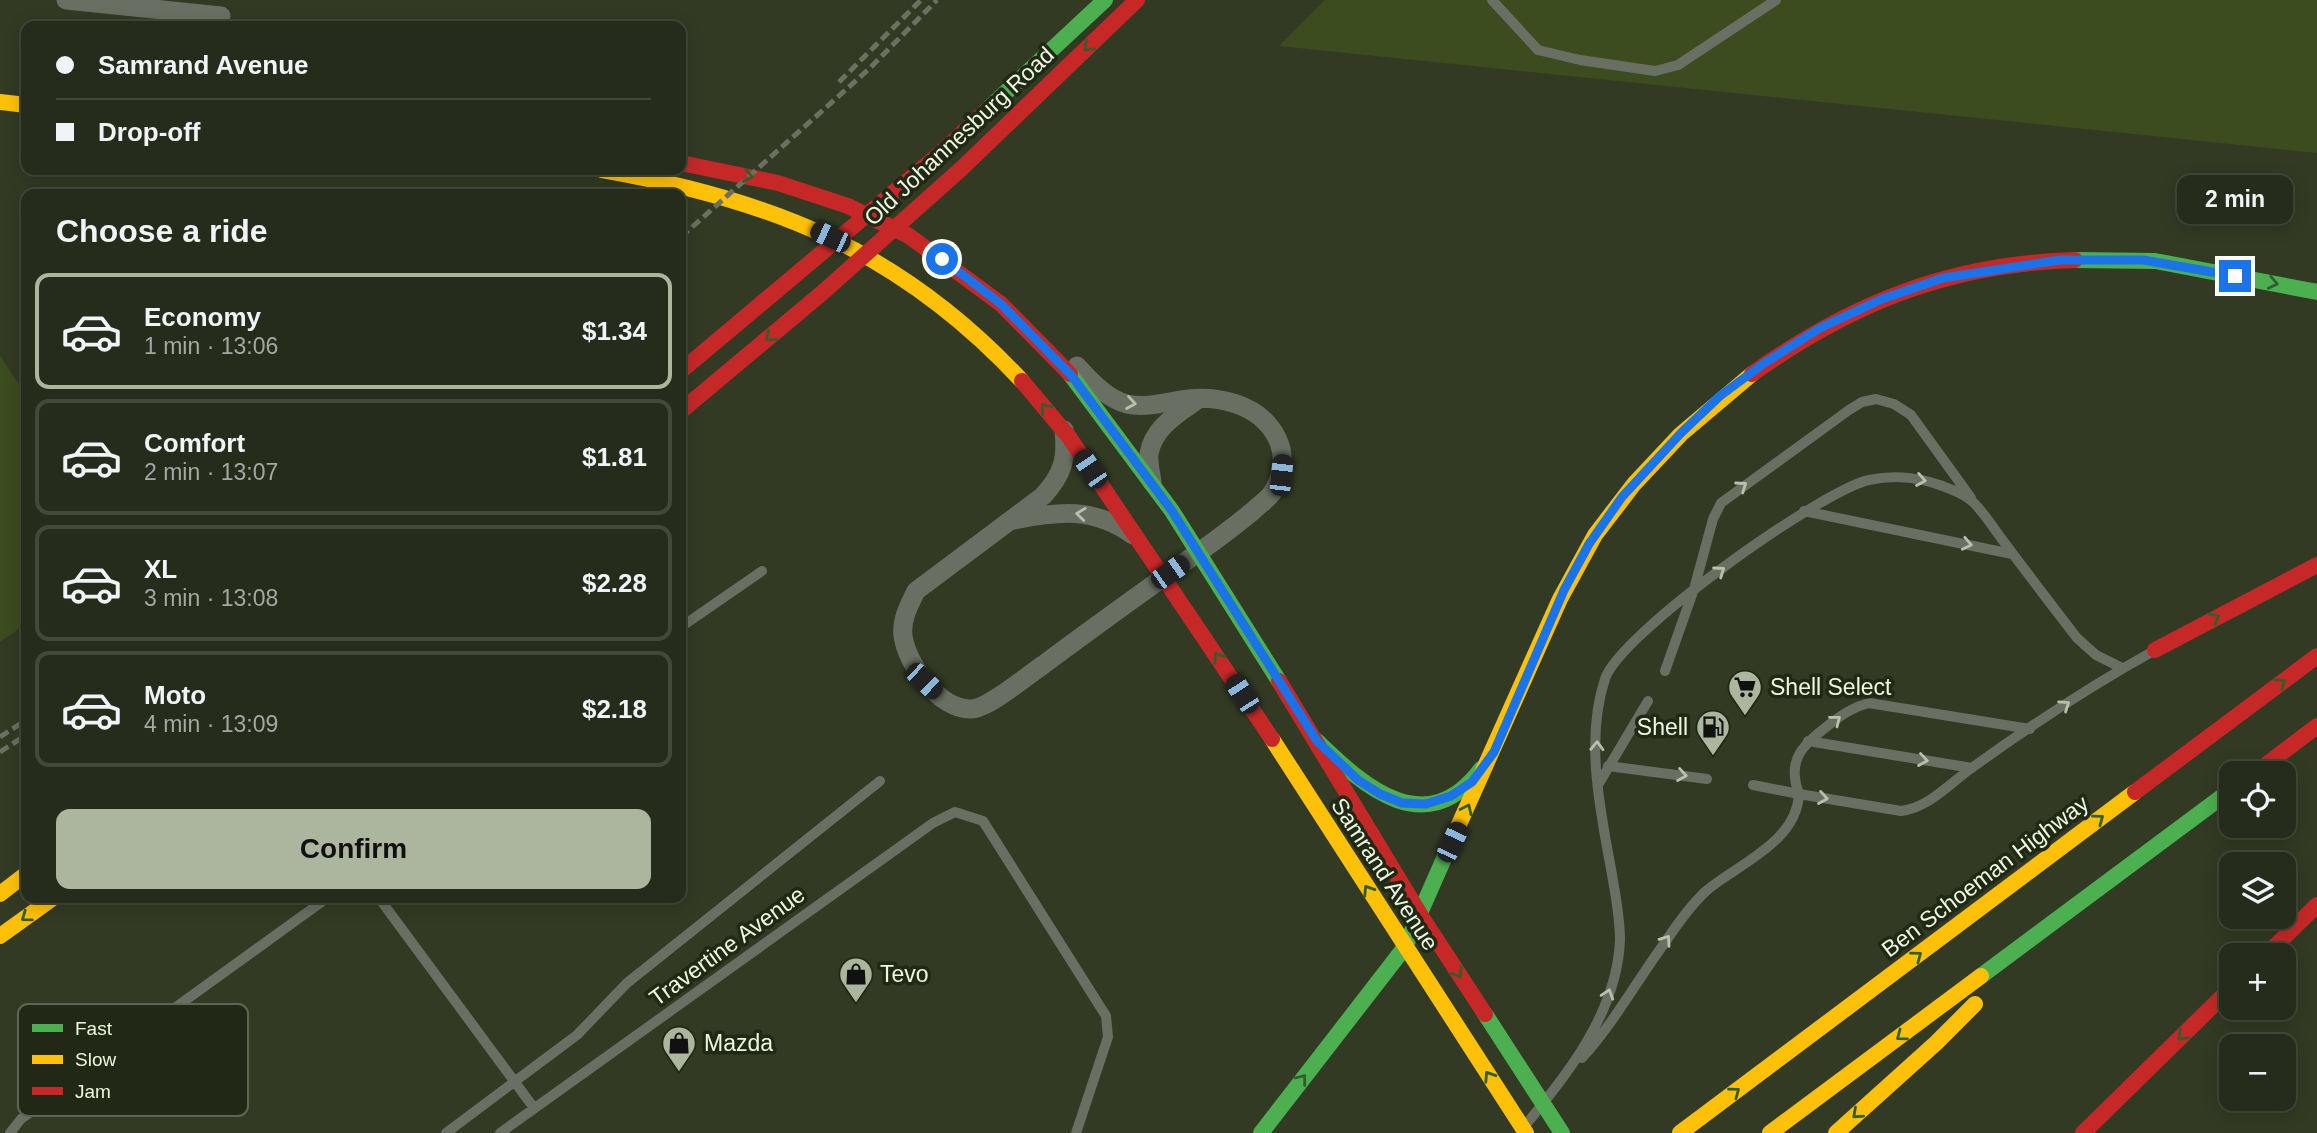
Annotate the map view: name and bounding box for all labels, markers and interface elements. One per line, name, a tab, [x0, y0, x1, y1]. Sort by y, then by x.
one-way arrow	[1083, 39, 1096, 52]
street label: Old Johannesburg Road	[859, 41, 1059, 231]
text: Samrand Avenue	[98, 50, 308, 80]
text: Drop-off	[98, 117, 201, 147]
one-way arrow	[742, 168, 754, 183]
callout: 2 min	[2177, 174, 2293, 224]
text: 2 min	[2205, 186, 2265, 212]
text: Choose a ride	[56, 213, 268, 249]
car	[807, 219, 854, 255]
route start	[926, 243, 958, 275]
route end	[2219, 260, 2251, 292]
one-way arrow	[2267, 275, 2279, 289]
icon: car	[60, 300, 123, 363]
text: Economy	[144, 302, 261, 332]
text: $1.34	[582, 316, 647, 346]
one-way arrow	[765, 329, 778, 341]
text: 1 min · 13:06	[144, 333, 278, 359]
one-way arrow	[1125, 395, 1137, 410]
one-way arrow	[1041, 403, 1053, 416]
icon: car	[60, 426, 123, 489]
text: Comfort	[144, 428, 245, 458]
text: $1.81	[582, 442, 647, 472]
car	[1070, 446, 1111, 492]
car	[1269, 453, 1294, 497]
text: 2 min · 13:07	[144, 459, 278, 485]
one-way arrow	[1915, 472, 1927, 487]
one-way arrow	[1734, 482, 1747, 494]
one-way arrow	[1075, 507, 1087, 522]
one-way arrow	[1961, 535, 1973, 550]
car	[1147, 551, 1194, 593]
icon: car	[60, 552, 123, 615]
text: XL	[144, 554, 177, 584]
one-way arrow	[1712, 566, 1725, 579]
text: $2.28	[582, 568, 647, 598]
text: 3 min · 13:08	[144, 585, 278, 611]
one-way arrow	[2208, 613, 2220, 626]
one-way arrow	[1214, 652, 1227, 665]
car	[902, 659, 947, 703]
supermarket icon: Shell Select	[1726, 668, 1764, 717]
car	[1222, 671, 1263, 717]
place label: Shell Select	[1770, 674, 1892, 700]
icon: car	[60, 678, 123, 741]
one-way arrow	[2274, 679, 2286, 691]
text: Moto	[144, 680, 206, 710]
text: $2.18	[582, 694, 647, 724]
one-way arrow	[2057, 701, 2070, 713]
fuel station icon: Shell	[1694, 708, 1732, 757]
text: 4 min · 13:09	[144, 711, 278, 737]
place label: Shell	[1637, 714, 1688, 740]
one-way arrow	[1828, 715, 1841, 728]
one-way arrow	[1589, 740, 1604, 751]
one-way arrow	[1918, 752, 1929, 767]
map controls	[2219, 761, 2296, 1111]
button: locate	[2219, 761, 2296, 838]
one-way arrow	[1676, 767, 1688, 782]
one-way arrow	[1817, 790, 1829, 805]
street label: Ben Schoeman Highway	[1877, 790, 2094, 962]
street label: Samrand Avenue	[1326, 793, 1444, 955]
one-way arrow	[1459, 804, 1473, 816]
button: Confirm	[56, 809, 651, 889]
one-way arrow	[2091, 815, 2104, 828]
car	[1434, 819, 1471, 865]
button: layers	[2219, 852, 2296, 929]
street label: Travertine Avenue	[644, 881, 810, 1011]
one-way arrow	[1364, 884, 1377, 897]
one-way arrow	[21, 909, 34, 921]
one-way arrow	[1658, 935, 1670, 948]
button: +	[2219, 943, 2296, 1020]
one-way arrow	[1909, 951, 1922, 964]
shop icon: Tevo	[837, 955, 875, 1004]
place label: Tevo	[880, 961, 929, 987]
one-way arrow	[1450, 966, 1463, 979]
one-way arrow	[1600, 989, 1615, 1001]
legend	[18, 1004, 248, 1116]
text: Fast	[75, 1018, 113, 1039]
shop icon: Mazda	[660, 1024, 698, 1073]
one-way arrow	[1897, 1028, 1909, 1040]
one-way arrow	[2178, 1028, 2191, 1041]
place label: Mazda	[704, 1030, 773, 1056]
button: −	[2219, 1034, 2296, 1111]
text: Slow	[75, 1049, 116, 1070]
one-way arrow	[1484, 1071, 1497, 1084]
one-way arrow	[1294, 1074, 1307, 1087]
text: Jam	[75, 1081, 111, 1102]
one-way arrow	[1727, 1088, 1740, 1100]
one-way arrow	[1852, 1106, 1865, 1118]

